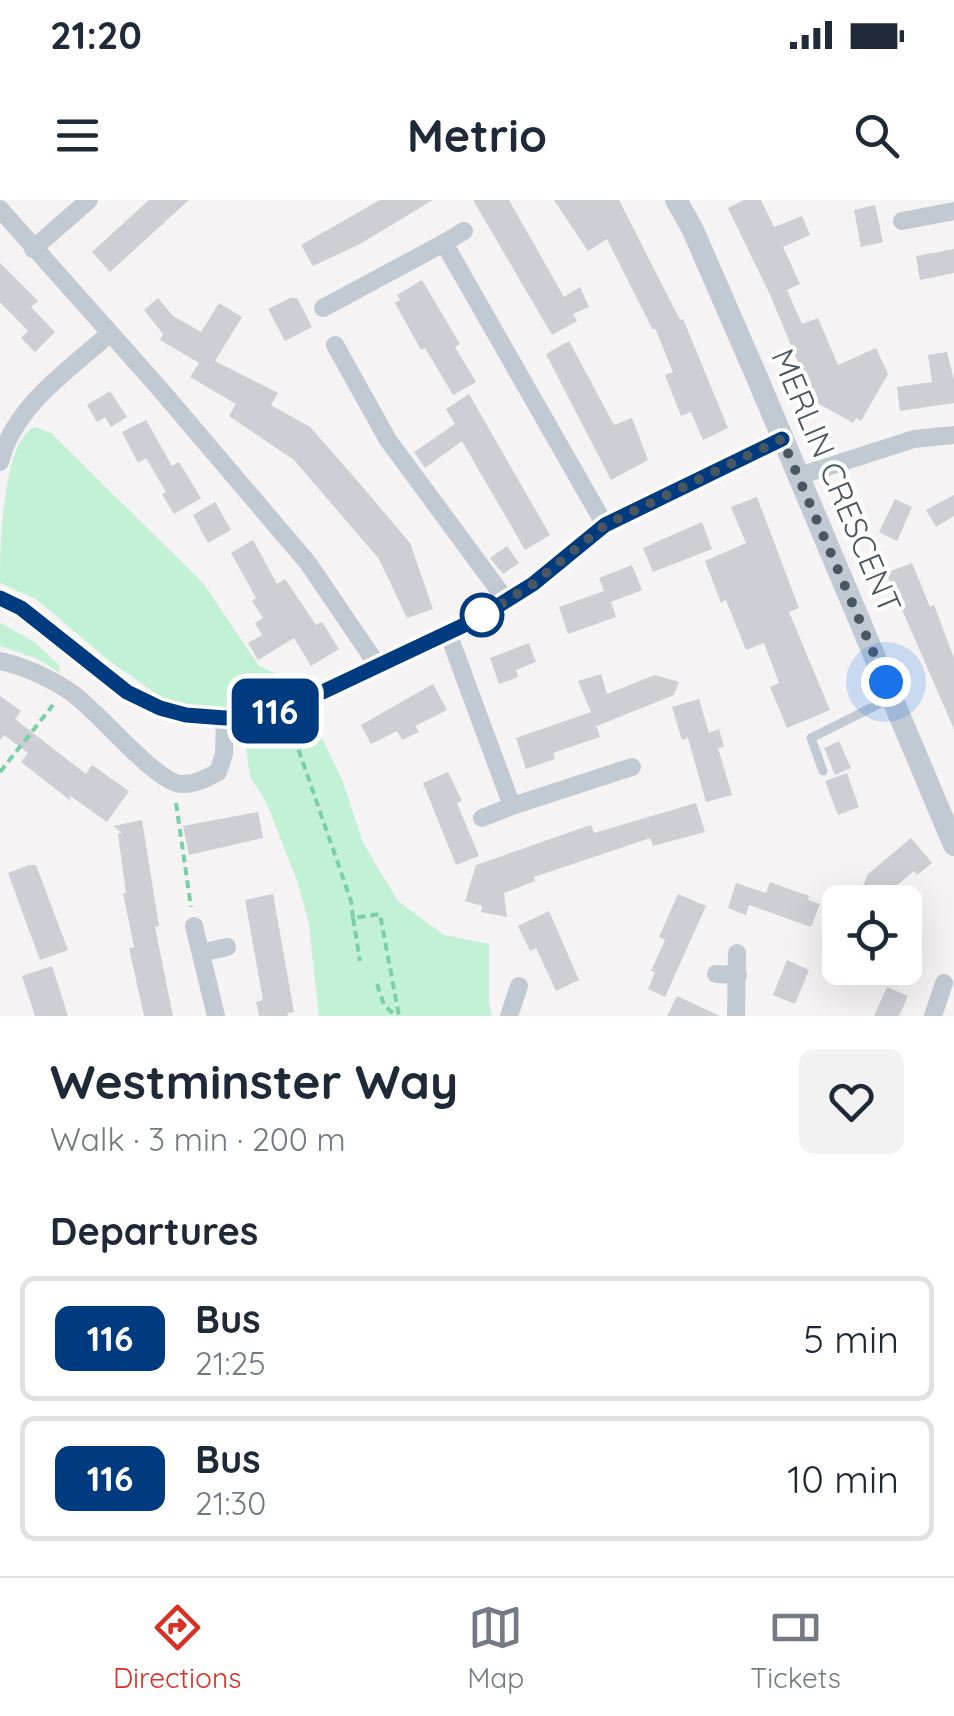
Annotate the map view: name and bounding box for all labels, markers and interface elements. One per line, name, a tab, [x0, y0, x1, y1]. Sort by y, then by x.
text: 21:20	[50, 11, 142, 59]
text: Metrio	[407, 107, 547, 163]
icon: menu	[50, 108, 105, 163]
icon: search	[849, 108, 904, 163]
street label: MERLIN CRESCENT	[763, 342, 911, 619]
unlabelled marker	[461, 594, 503, 636]
your location	[861, 657, 911, 707]
line badge: 116	[218, 678, 332, 744]
text: 116	[252, 689, 298, 733]
map controls	[822, 885, 922, 985]
button: locate	[822, 885, 922, 985]
button: heart	[799, 1049, 904, 1154]
text: Westminster Way	[50, 1051, 458, 1111]
text: Walk · 3 min · 200 m	[50, 1119, 346, 1159]
text: Departures	[50, 1207, 258, 1255]
text: Bus	[195, 1295, 261, 1343]
text: 5 min	[803, 1315, 899, 1363]
text: 116	[87, 1316, 133, 1360]
text: 21:25	[195, 1343, 266, 1383]
text: Bus	[195, 1435, 261, 1483]
text: 10 min	[787, 1455, 899, 1503]
text: 116	[87, 1456, 133, 1500]
text: 21:30	[195, 1483, 266, 1523]
tab: Directions	[113, 1600, 241, 1695]
tab: Map	[467, 1600, 524, 1695]
tab: Tickets	[750, 1600, 841, 1695]

